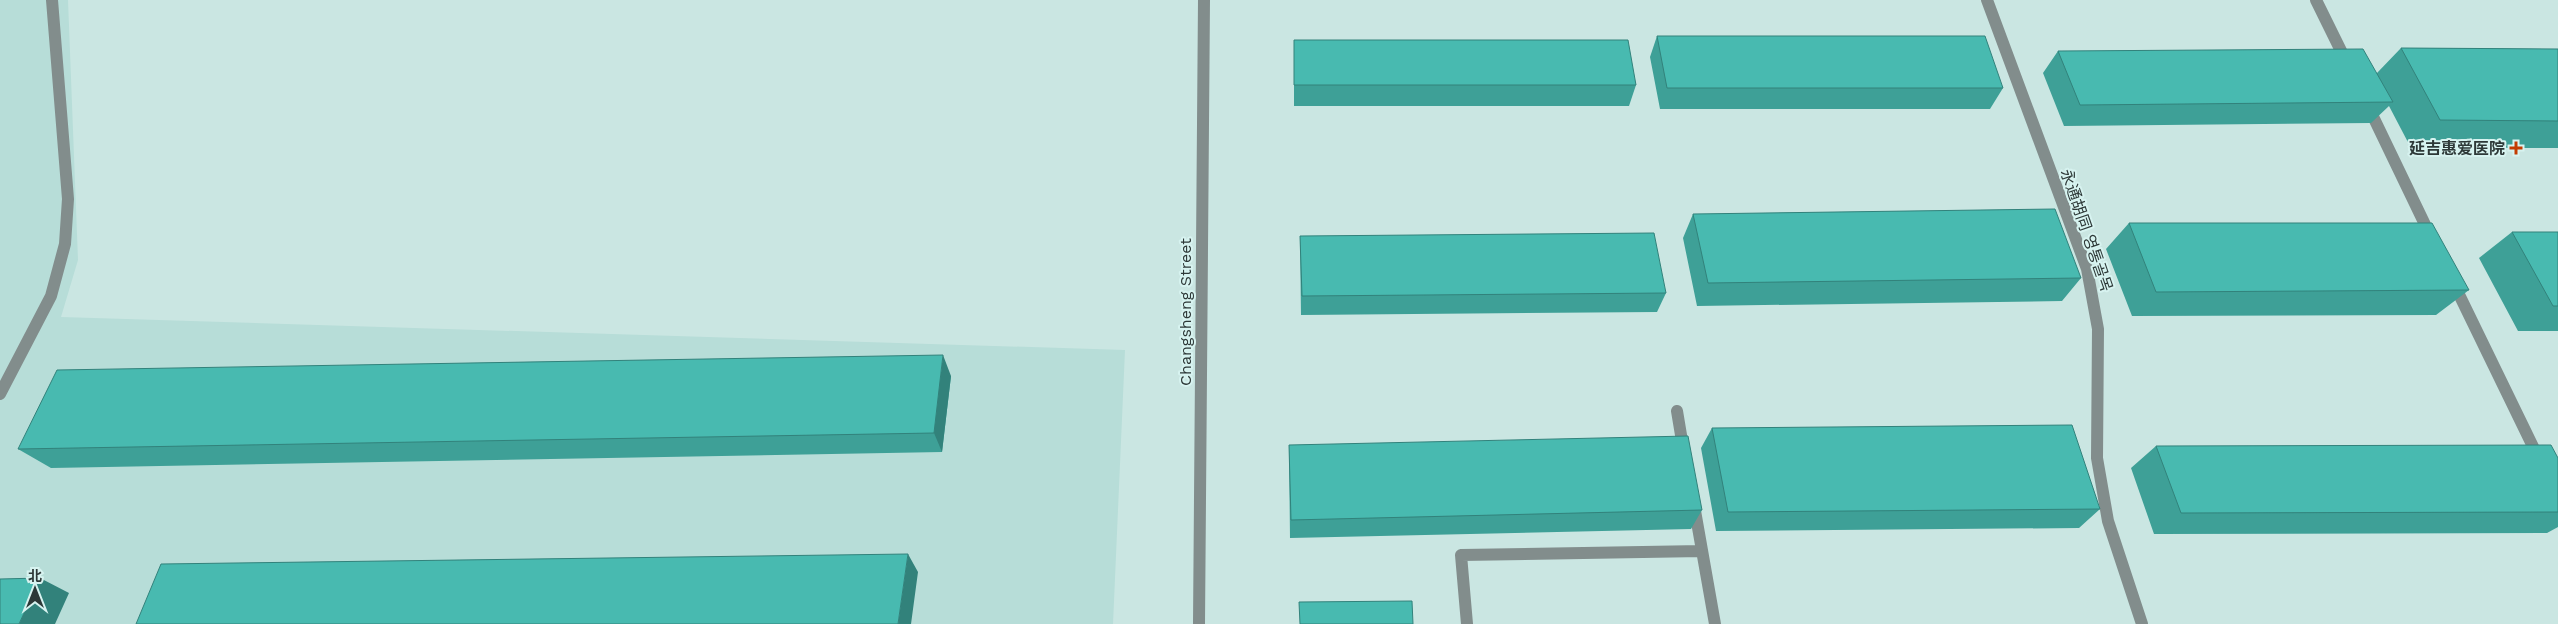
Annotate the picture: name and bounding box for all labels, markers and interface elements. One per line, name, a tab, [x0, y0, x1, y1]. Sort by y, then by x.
place label: 延吉惠爱医院	[2409, 139, 2505, 158]
marker: 延吉惠爱医院	[2509, 141, 2523, 155]
street label: 永通胡同 영통골목	[2057, 166, 2116, 294]
street label: Changsheng Street	[1176, 238, 1195, 386]
north arrow	[10, 564, 60, 614]
text: 北	[28, 568, 42, 584]

